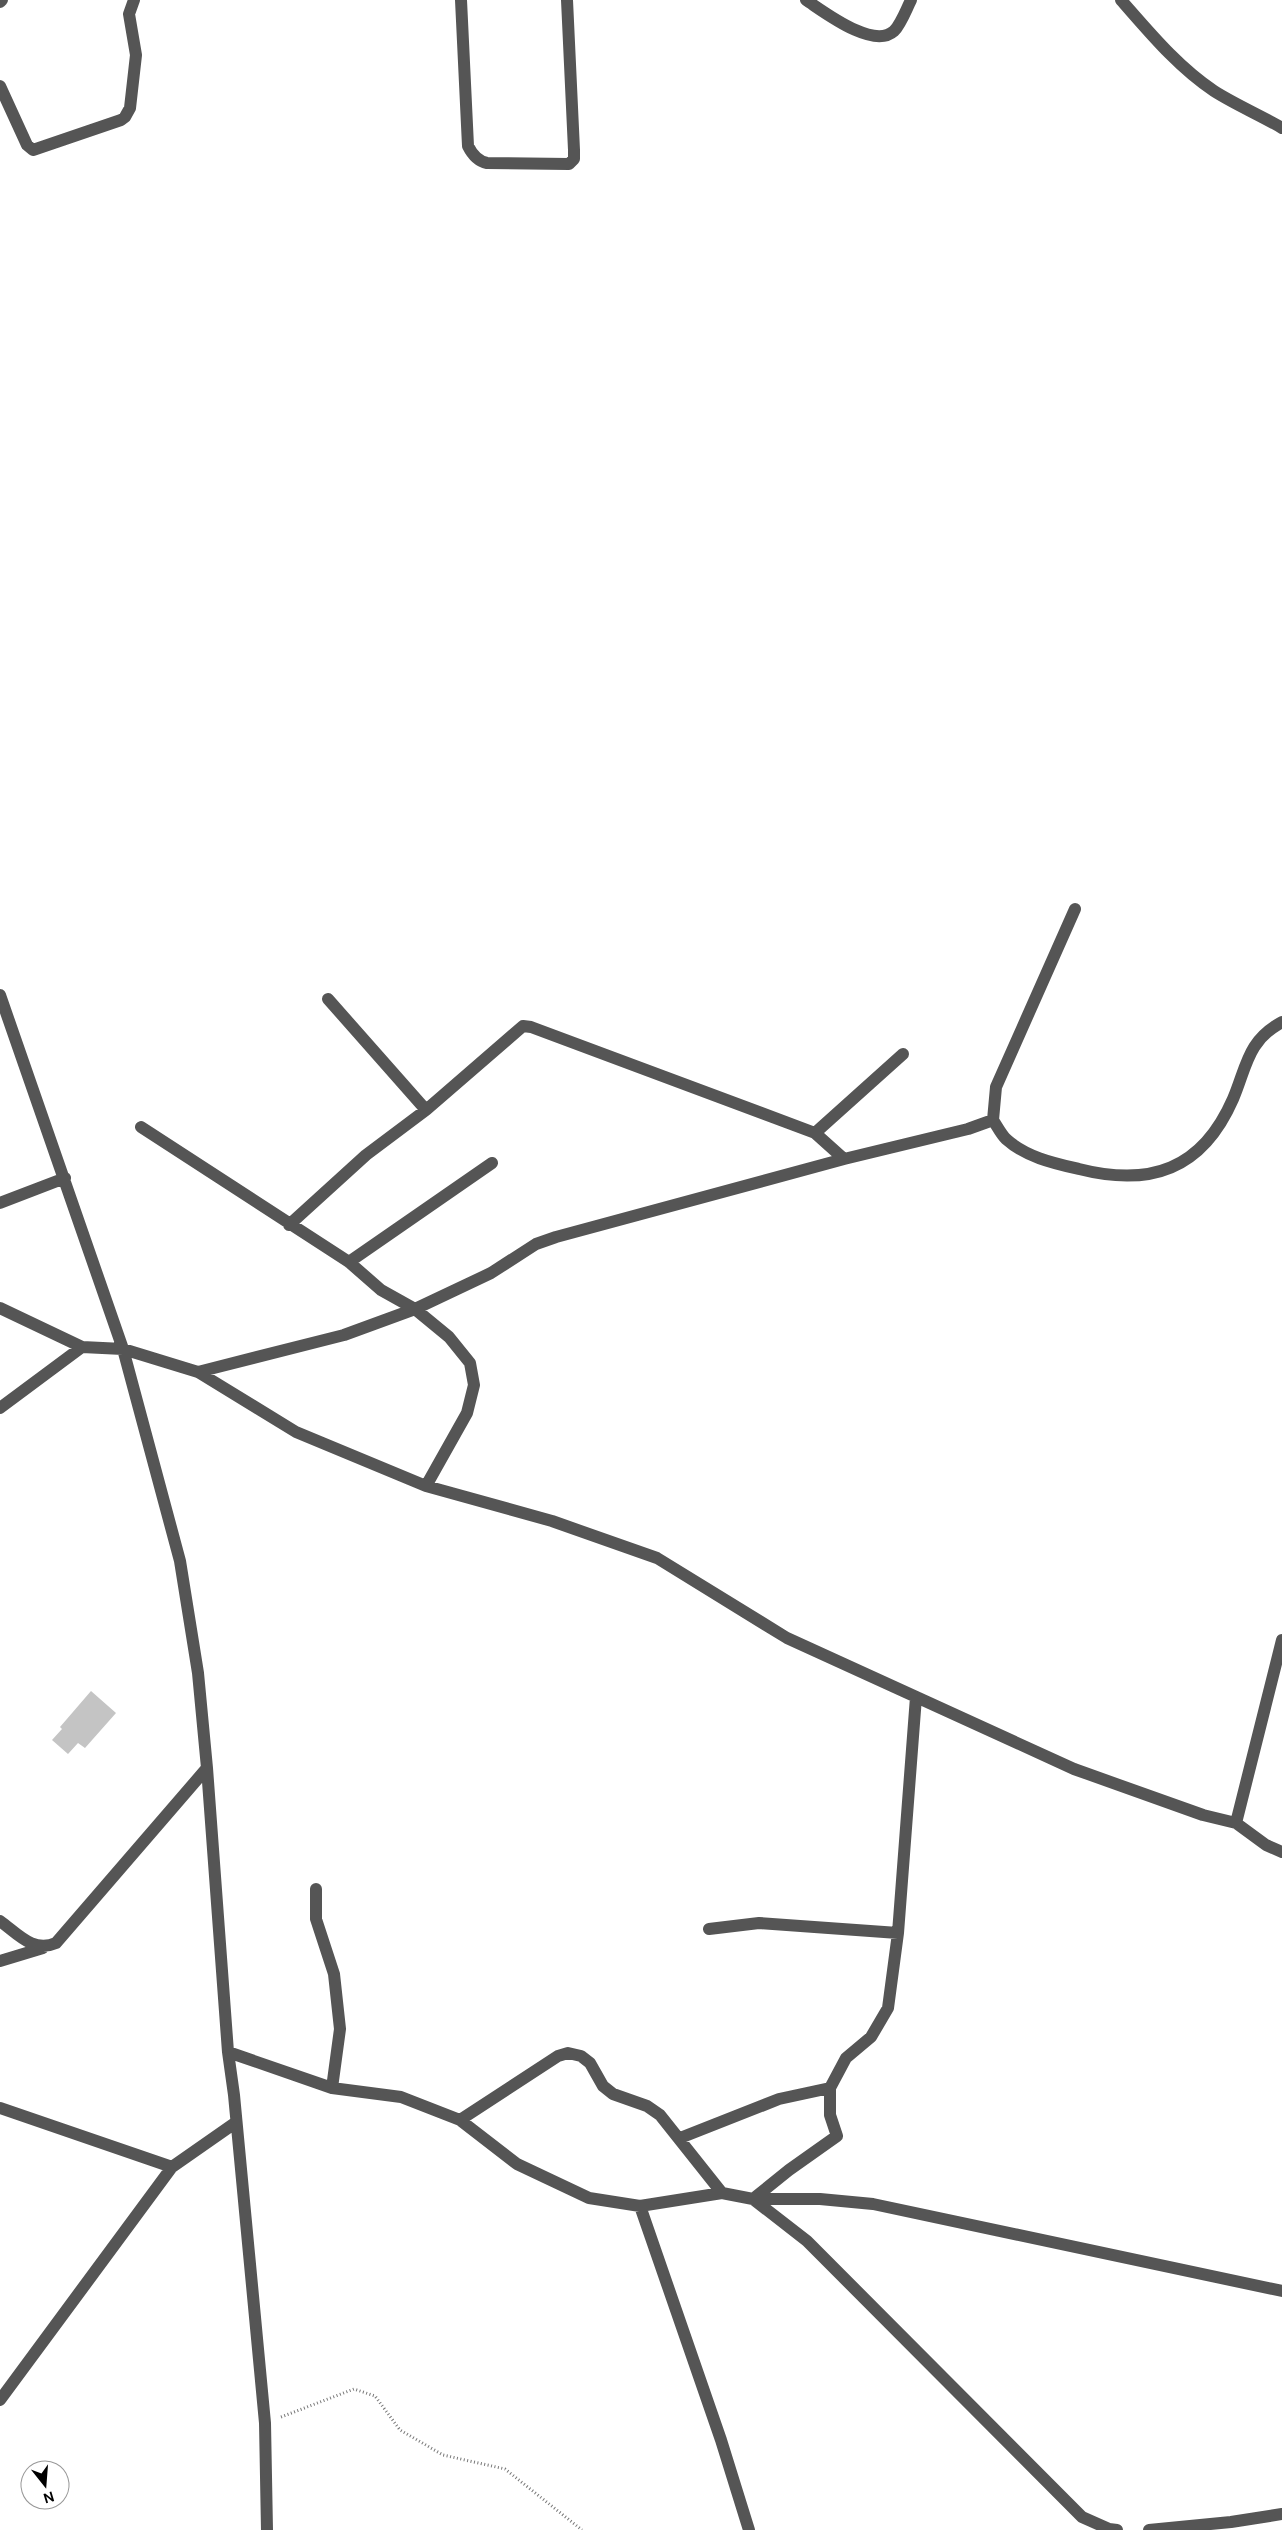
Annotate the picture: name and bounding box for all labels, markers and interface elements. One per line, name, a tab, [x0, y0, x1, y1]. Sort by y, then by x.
north arrow	[20, 2460, 70, 2510]
text: N	[41, 2487, 56, 2508]

